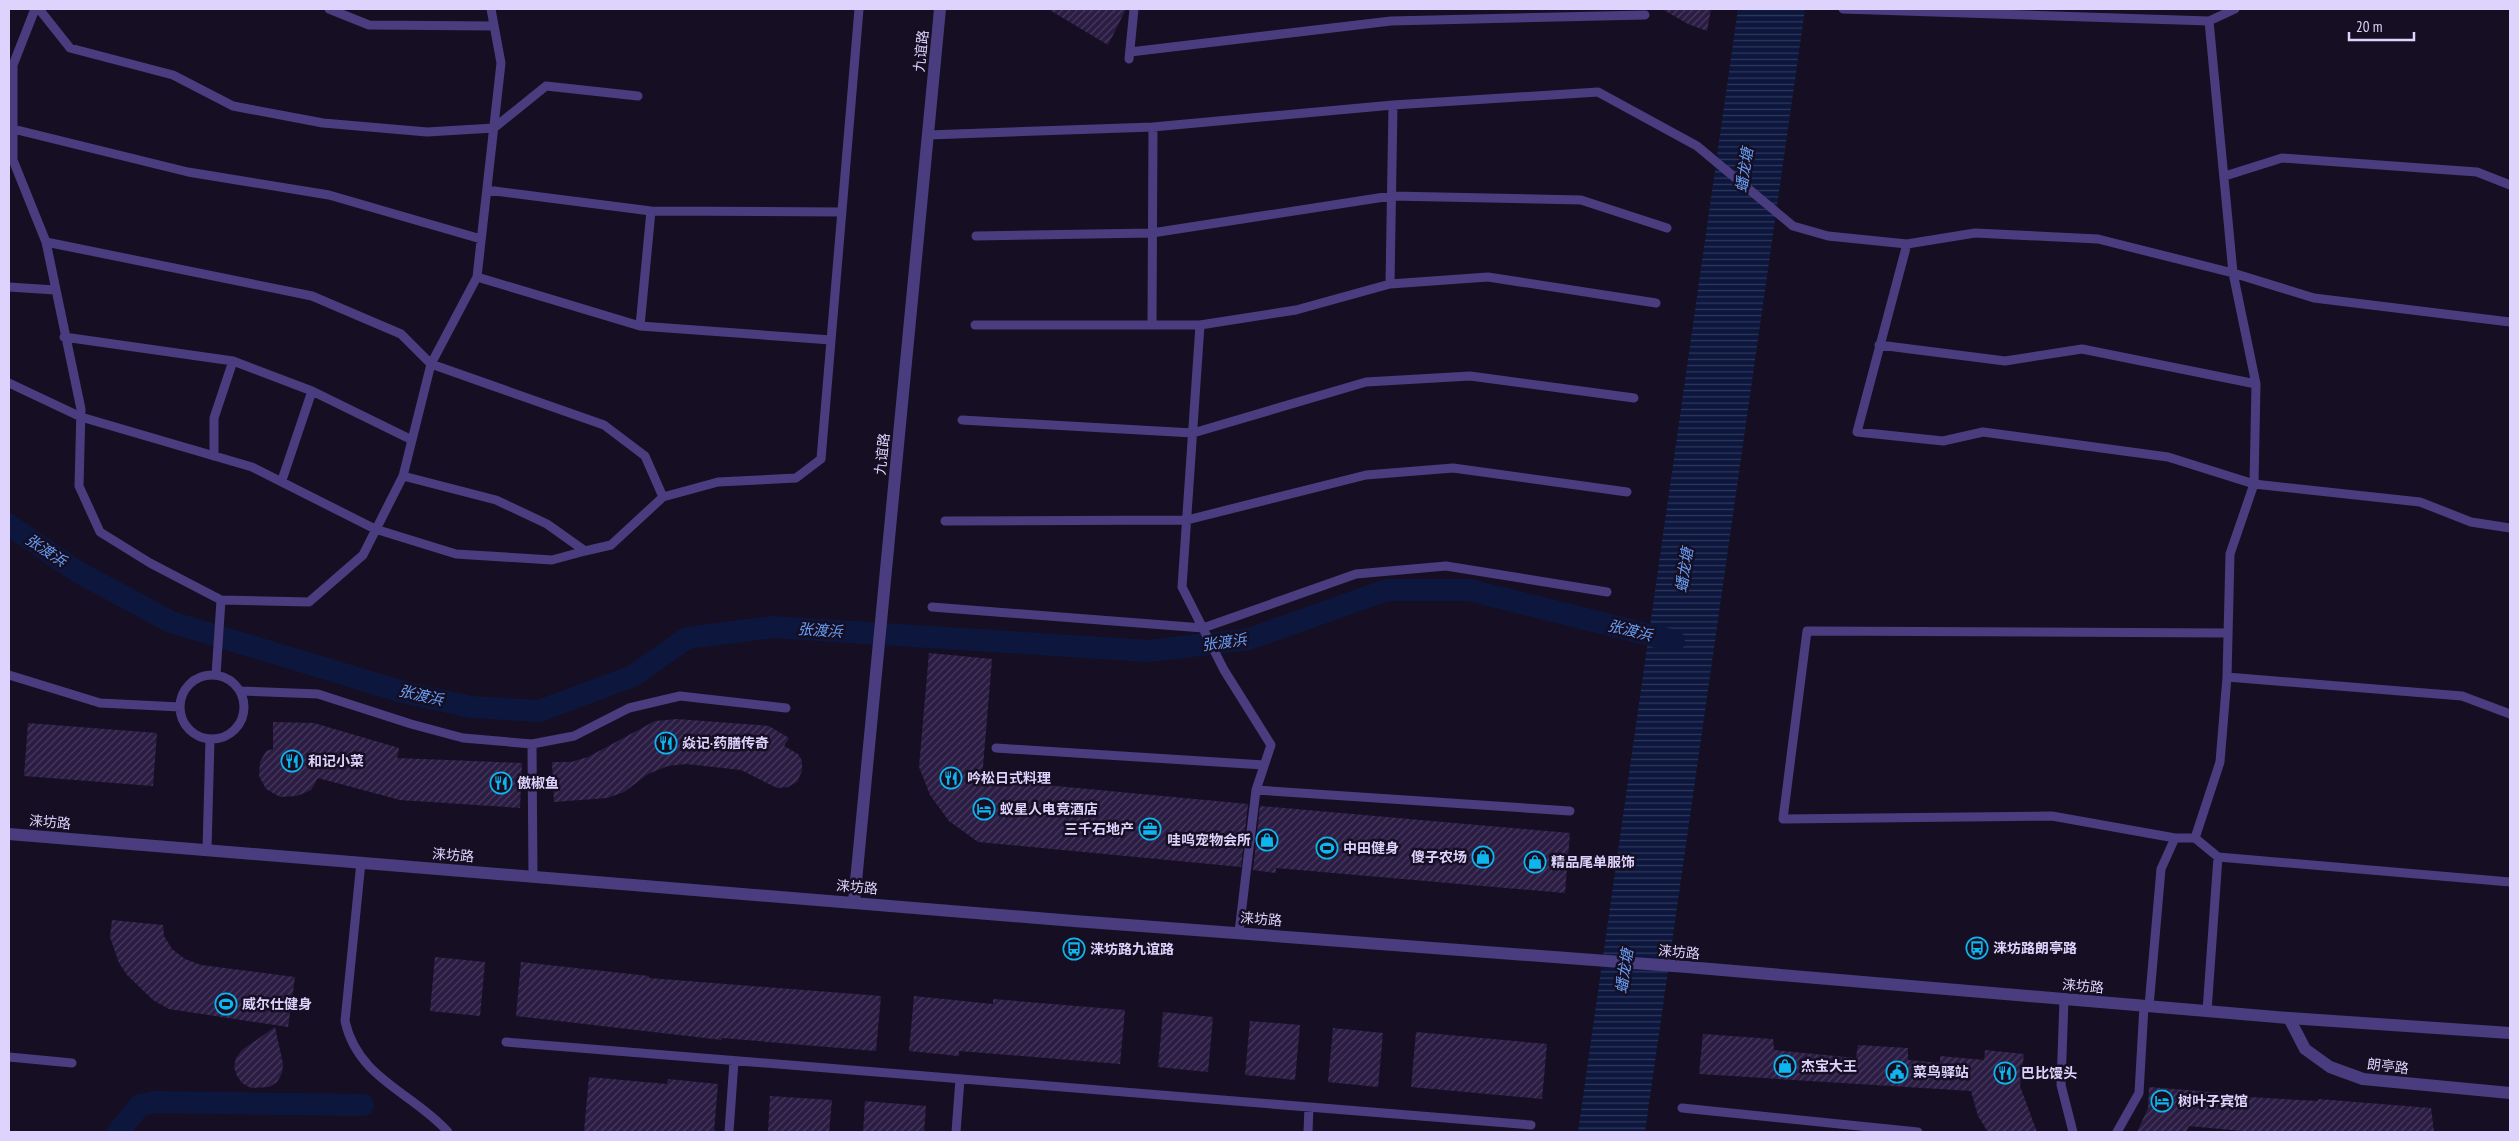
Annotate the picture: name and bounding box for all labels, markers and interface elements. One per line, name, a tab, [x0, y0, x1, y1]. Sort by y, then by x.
scale bar	[2349, 10, 2414, 42]
text: 20 m	[2356, 17, 2382, 36]
street label: 九谊路	[910, 29, 932, 73]
water label: 蟠龙塘	[1731, 143, 1757, 194]
street label: 九谊路	[871, 432, 893, 476]
water label: 张渡浜	[22, 530, 72, 572]
water label: 蟠龙塘	[1671, 543, 1697, 594]
water label: 张渡浜	[1606, 615, 1656, 645]
water label: 张渡浜	[797, 619, 845, 641]
water label: 张渡浜	[1200, 629, 1250, 655]
water label: 张渡浜	[397, 681, 447, 710]
restaurant icon: 焱记·药膳传奇	[654, 731, 678, 755]
place label: 焱记·药膳传奇	[682, 734, 769, 752]
restaurant icon: 和记小菜	[280, 749, 304, 773]
place label: 和记小菜	[308, 752, 364, 770]
restaurant icon: 吟松日式料理	[939, 766, 963, 790]
place label: 吟松日式料理	[967, 769, 1051, 787]
restaurant icon: 傲椒鱼	[489, 771, 513, 795]
place label: 傲椒鱼	[517, 774, 559, 792]
hotel icon: 蚁星人电竞酒店	[972, 797, 996, 821]
place label: 蚁星人电竞酒店	[1000, 800, 1098, 818]
street label: 涞坊路	[28, 811, 72, 833]
office icon: 三千石地产	[1138, 817, 1162, 841]
place label: 三千石地产	[1064, 820, 1134, 838]
shop icon: 哇呜宠物会所	[1255, 828, 1279, 852]
place label: 哇呜宠物会所	[1167, 831, 1251, 849]
sports icon: 中田健身	[1315, 836, 1339, 860]
place label: 中田健身	[1343, 839, 1399, 857]
street label: 涞坊路	[431, 845, 475, 865]
shop icon: 傻子农场	[1471, 845, 1495, 869]
place label: 傻子农场	[1411, 848, 1467, 866]
shop icon: 精品尾单服饰	[1523, 850, 1547, 874]
place label: 精品尾单服饰	[1551, 853, 1635, 871]
street label: 涞坊路	[835, 876, 879, 898]
street label: 涞坊路	[1239, 909, 1283, 929]
bus stop icon: 涞坊路朗亭路	[1965, 936, 1989, 960]
bus stop icon: 涞坊路九谊路	[1062, 937, 1086, 961]
place label: 涞坊路朗亭路	[1993, 939, 2077, 957]
place label: 涞坊路九谊路	[1090, 940, 1174, 958]
street label: 涞坊路	[1657, 941, 1701, 963]
water label: 蟠龙塘	[1611, 944, 1637, 995]
street label: 涞坊路	[2061, 975, 2105, 997]
sports icon: 威尔仕健身	[214, 992, 238, 1016]
place label: 威尔仕健身	[242, 995, 312, 1013]
shop icon: 杰宝大王	[1773, 1054, 1797, 1078]
street label: 朗亭路	[2366, 1055, 2410, 1077]
place label: 杰宝大王	[1801, 1057, 1857, 1075]
public building icon: 菜鸟驿站	[1885, 1060, 1909, 1084]
restaurant icon: 巴比馒头	[1993, 1061, 2017, 1085]
place label: 菜鸟驿站	[1913, 1063, 1969, 1081]
place label: 巴比馒头	[2021, 1064, 2077, 1082]
hotel icon: 树叶子宾馆	[2150, 1089, 2174, 1113]
place label: 树叶子宾馆	[2178, 1092, 2248, 1110]

